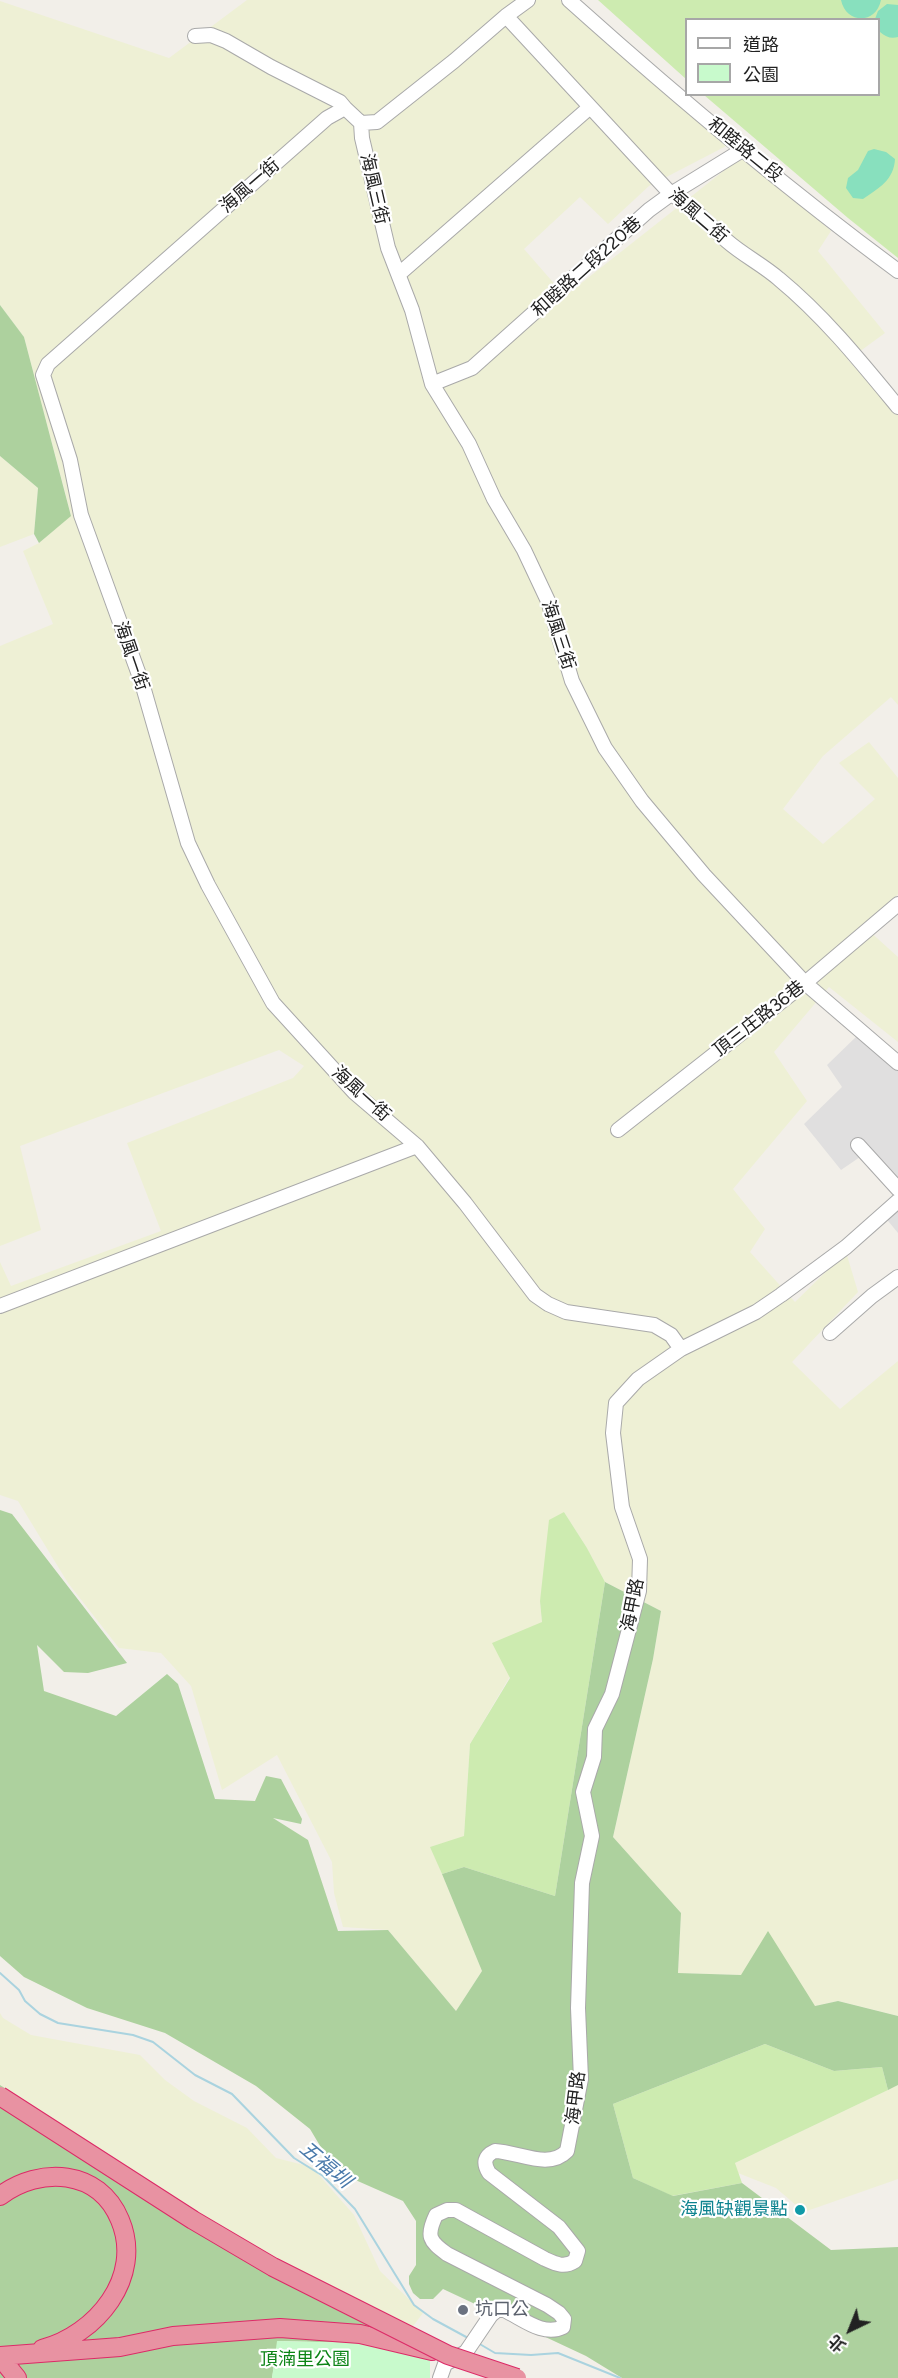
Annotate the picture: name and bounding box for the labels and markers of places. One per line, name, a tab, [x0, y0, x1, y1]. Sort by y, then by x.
place label: 海風缺觀景點	[680, 2199, 788, 2221]
marker: 海風缺觀景點	[793, 2203, 807, 2217]
place label: 坑口公	[475, 2299, 529, 2321]
marker: 坑口公	[456, 2303, 470, 2317]

